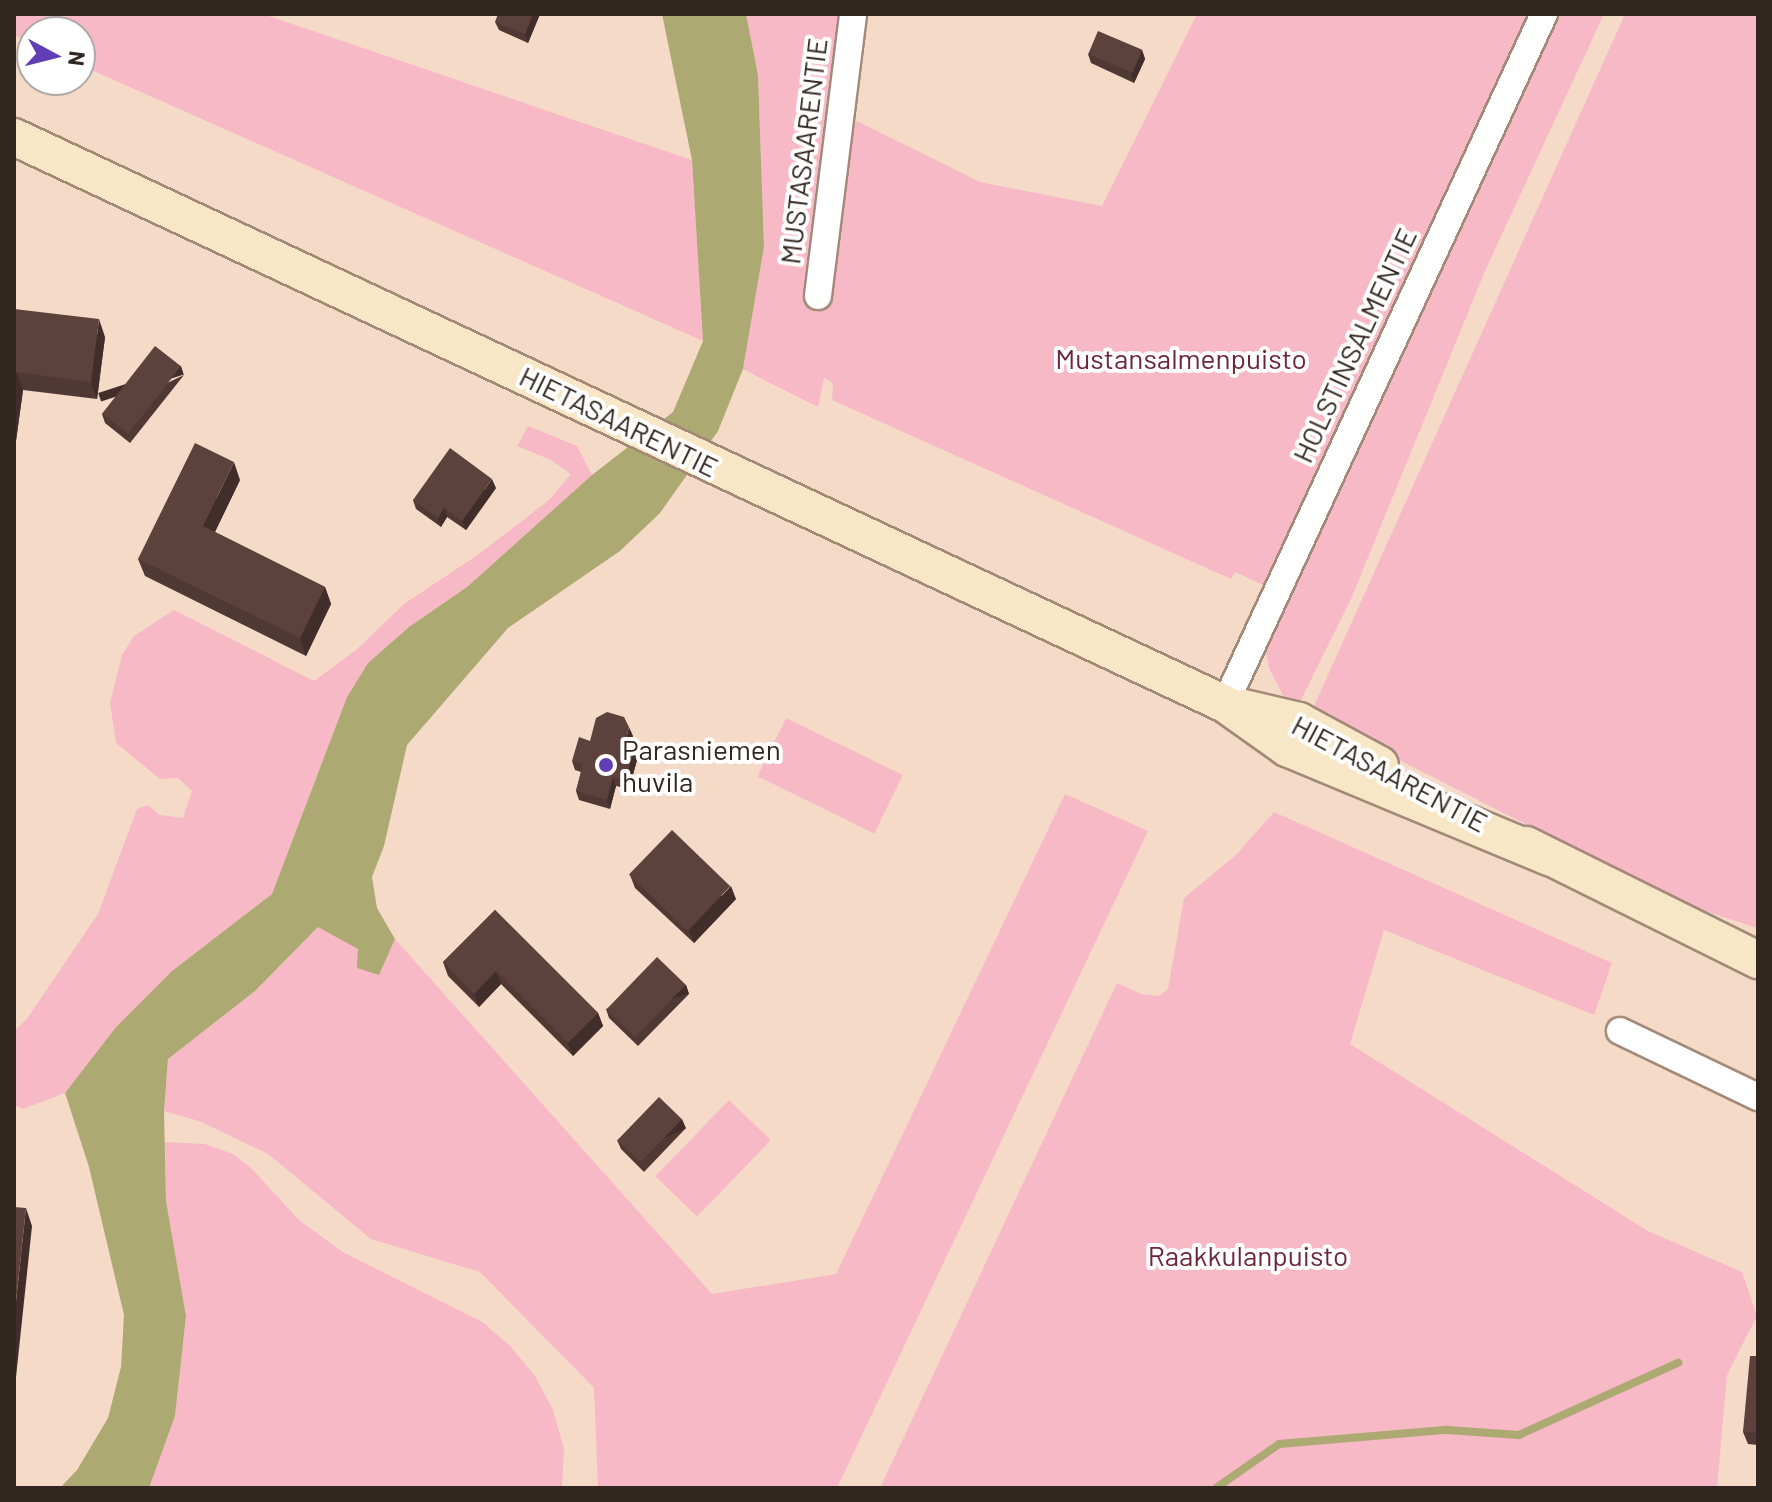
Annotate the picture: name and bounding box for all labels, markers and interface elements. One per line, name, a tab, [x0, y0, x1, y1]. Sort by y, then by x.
north arrow	[16, 16, 96, 96]
street label: MUSTASAARENTIE	[772, 36, 834, 266]
text: N	[64, 50, 92, 68]
street label: HOLSTINSALMENTIE	[1285, 222, 1423, 468]
park label: Mustansalmenpuisto	[1055, 341, 1307, 375]
street label: HIETASAARENTIE	[514, 358, 724, 484]
street label: HIETASAARENTIE	[1287, 707, 1493, 839]
place label: Parasniemen huvila	[622, 732, 781, 798]
marker: Parasniemen huvila	[597, 756, 615, 774]
park label: Raakkulanpuisto	[1148, 1238, 1348, 1272]

